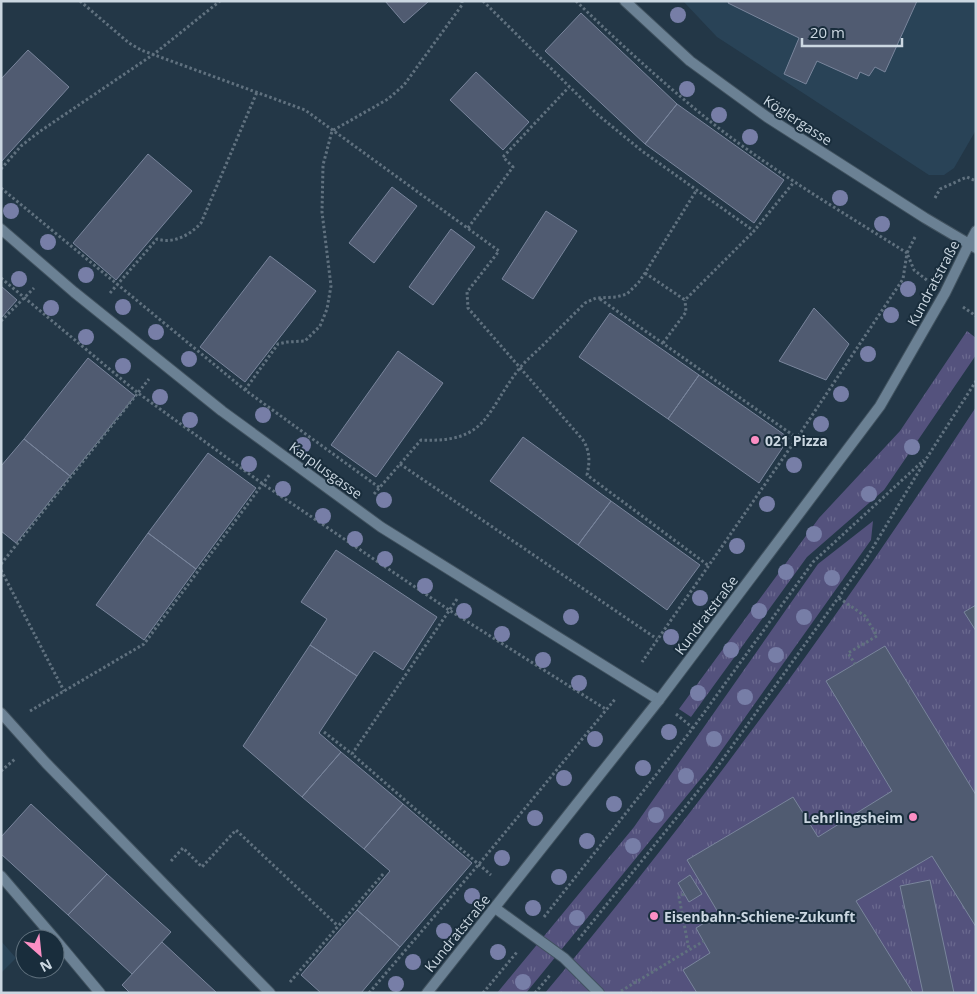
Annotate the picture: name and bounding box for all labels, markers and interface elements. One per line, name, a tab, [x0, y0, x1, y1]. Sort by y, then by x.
scale bar	[802, 15, 902, 47]
text: 20 m	[810, 22, 845, 42]
street label: Köglergasse	[760, 91, 836, 149]
street label: Kundratstraße	[902, 237, 964, 329]
place label: 021 Pizza	[765, 431, 828, 450]
marker: 021 Pizza	[749, 434, 761, 446]
street label: Karplusgasse	[286, 437, 366, 503]
street label: Kundratstraße	[670, 571, 742, 658]
place label: Lehrlingsheim	[803, 808, 903, 827]
marker: Lehrlingsheim	[907, 811, 919, 823]
street label: Kundratstraße	[420, 890, 494, 976]
place label: Eisenbahn-Schiene-Zukunft	[664, 907, 855, 926]
marker: Eisenbahn-Schiene-Zukunft	[648, 910, 660, 922]
north arrow	[15, 929, 65, 979]
text: N	[37, 955, 56, 977]

